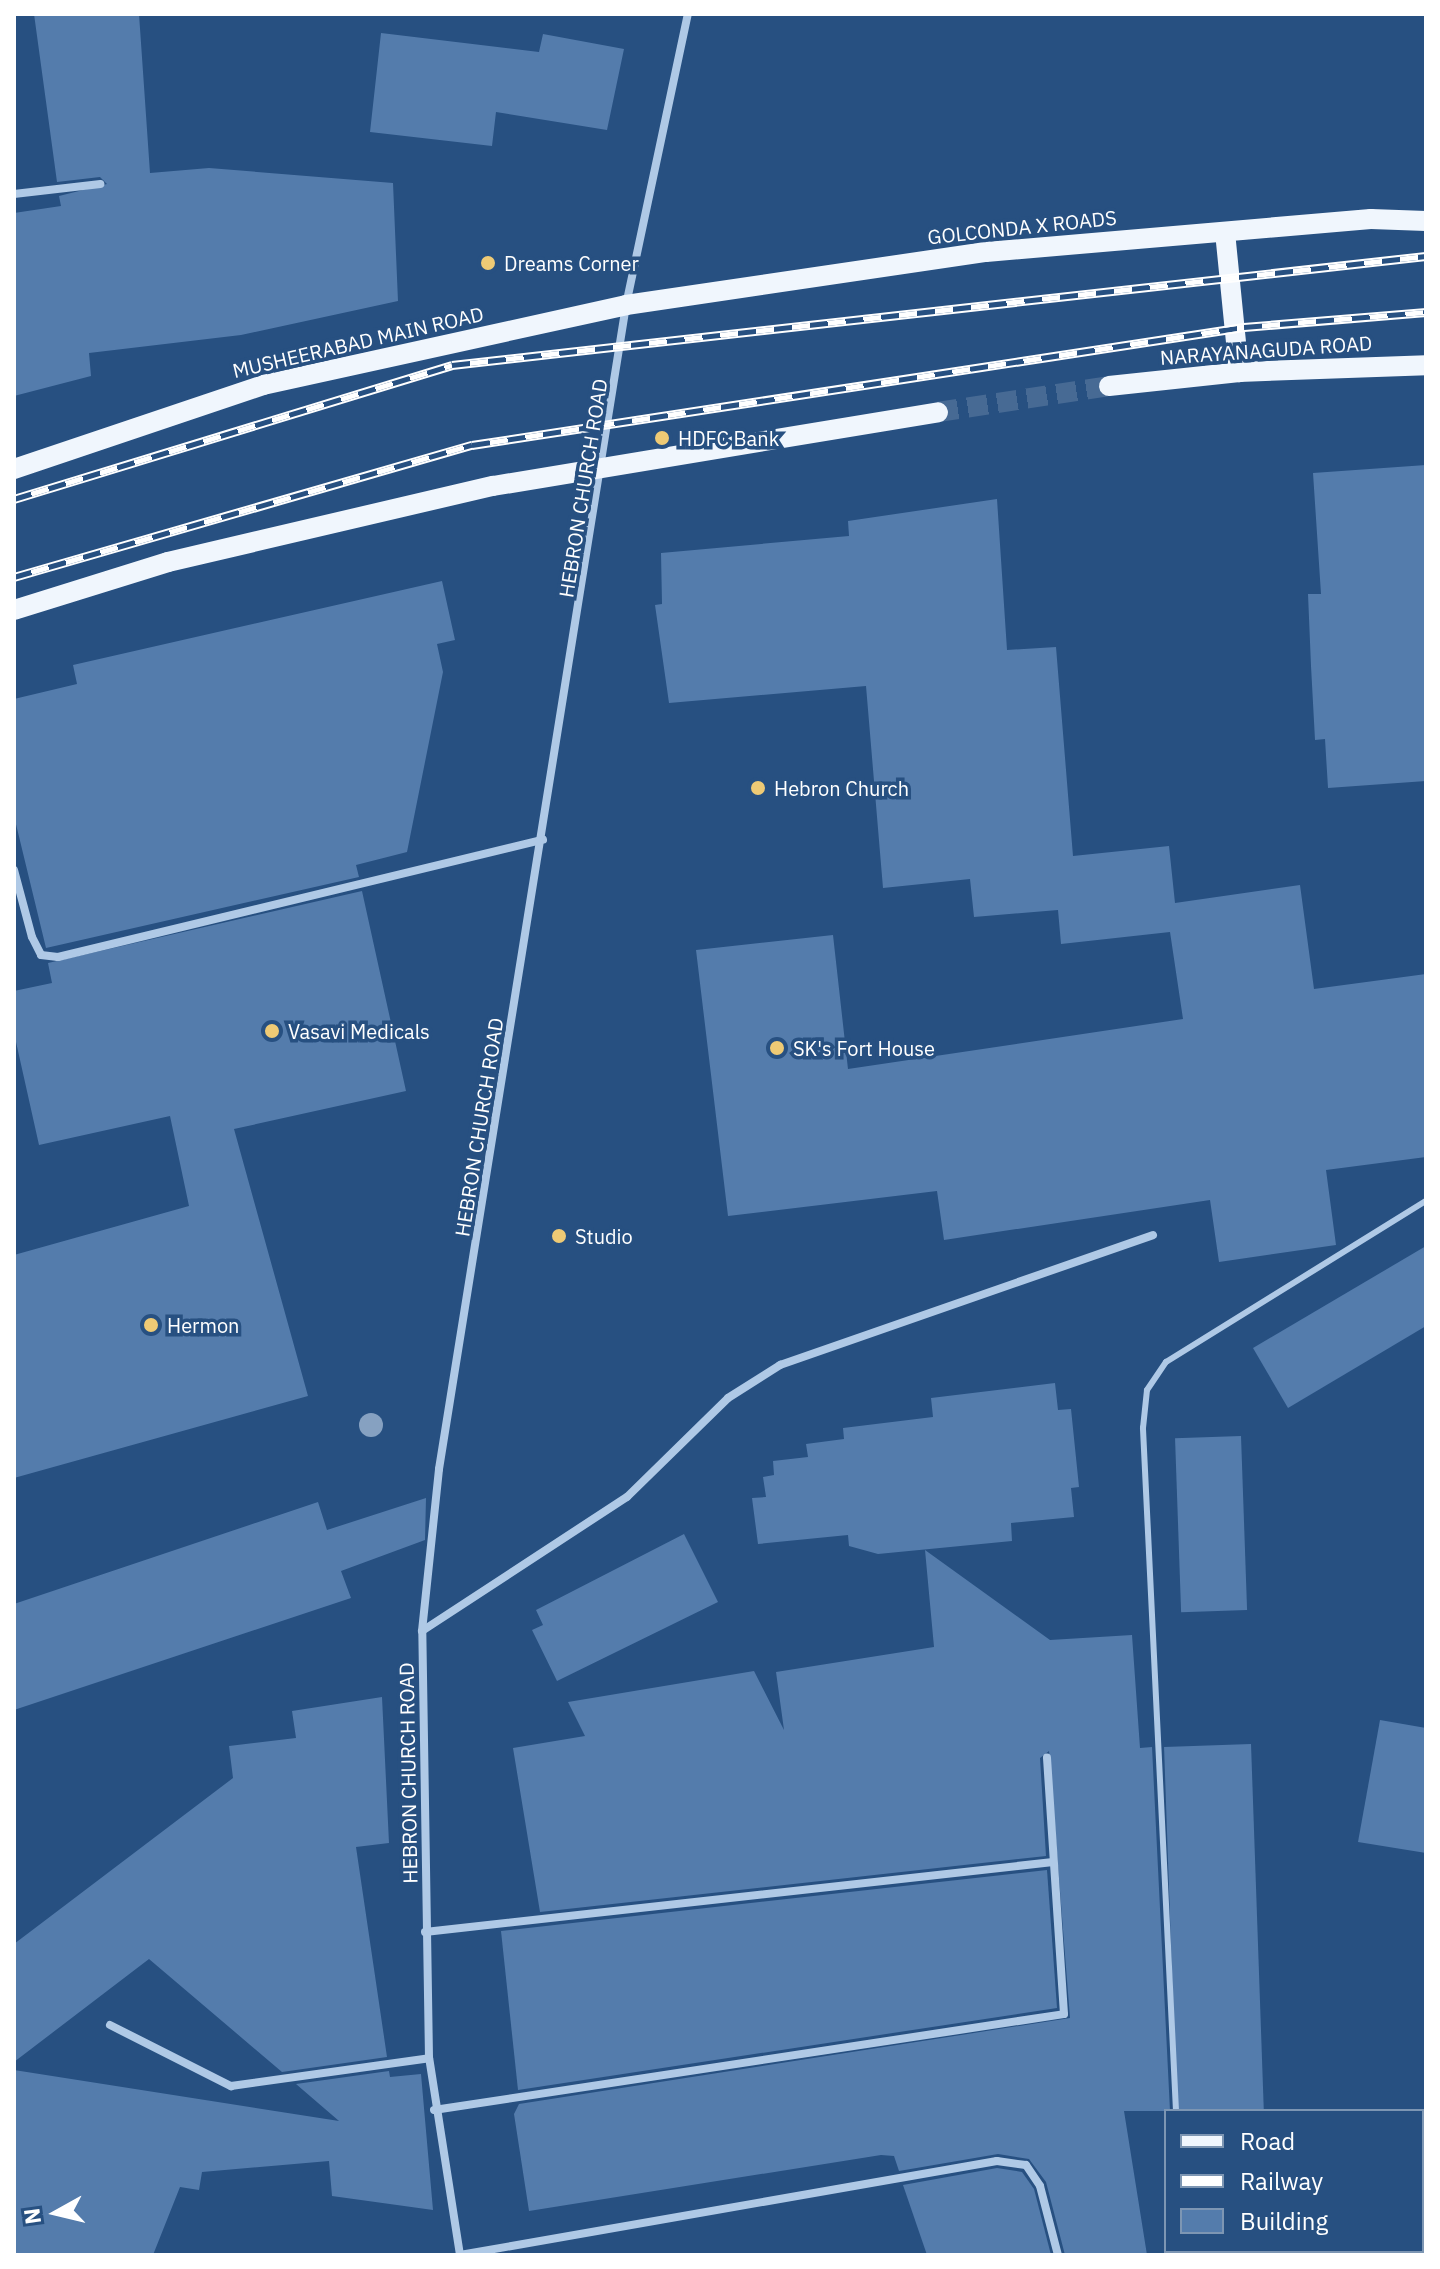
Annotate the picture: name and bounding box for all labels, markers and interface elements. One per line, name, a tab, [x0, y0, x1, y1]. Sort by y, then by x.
street label: GOLCONDA X ROADS	[926, 205, 1118, 249]
place label: Dreams Corner	[504, 251, 639, 275]
marker: Dreams Corner	[479, 254, 497, 272]
street label: MUSHEERABAD MAIN ROAD	[230, 301, 486, 383]
street label: NARAYANAGUDA ROAD	[1159, 331, 1373, 369]
street label: HEBRON CHURCH ROAD	[554, 377, 612, 599]
place label: HDFC Bank	[678, 426, 779, 450]
marker: HDFC Bank	[653, 429, 671, 447]
place label: Hebron Church	[774, 776, 909, 800]
marker: Hebron Church	[749, 779, 767, 797]
street label: HEBRON CHURCH ROAD	[450, 1016, 508, 1238]
place label: Vasavi Medicals	[288, 1019, 430, 1043]
marker: Vasavi Medicals	[263, 1022, 281, 1040]
place label: SK's Fort House	[793, 1036, 935, 1060]
marker: SK's Fort House	[768, 1039, 786, 1057]
place label: Studio	[575, 1224, 633, 1248]
marker: Studio	[550, 1227, 568, 1245]
place label: Hermon	[167, 1313, 239, 1337]
marker: Hermon	[142, 1316, 160, 1334]
street label: HEBRON CHURCH ROAD	[394, 1662, 422, 1884]
legend	[1164, 2109, 1424, 2253]
text: Road	[1240, 2125, 1295, 2157]
text: Railway	[1240, 2165, 1323, 2197]
north arrow	[16, 2173, 96, 2253]
text: Building	[1240, 2205, 1328, 2237]
text: N	[16, 2207, 47, 2226]

